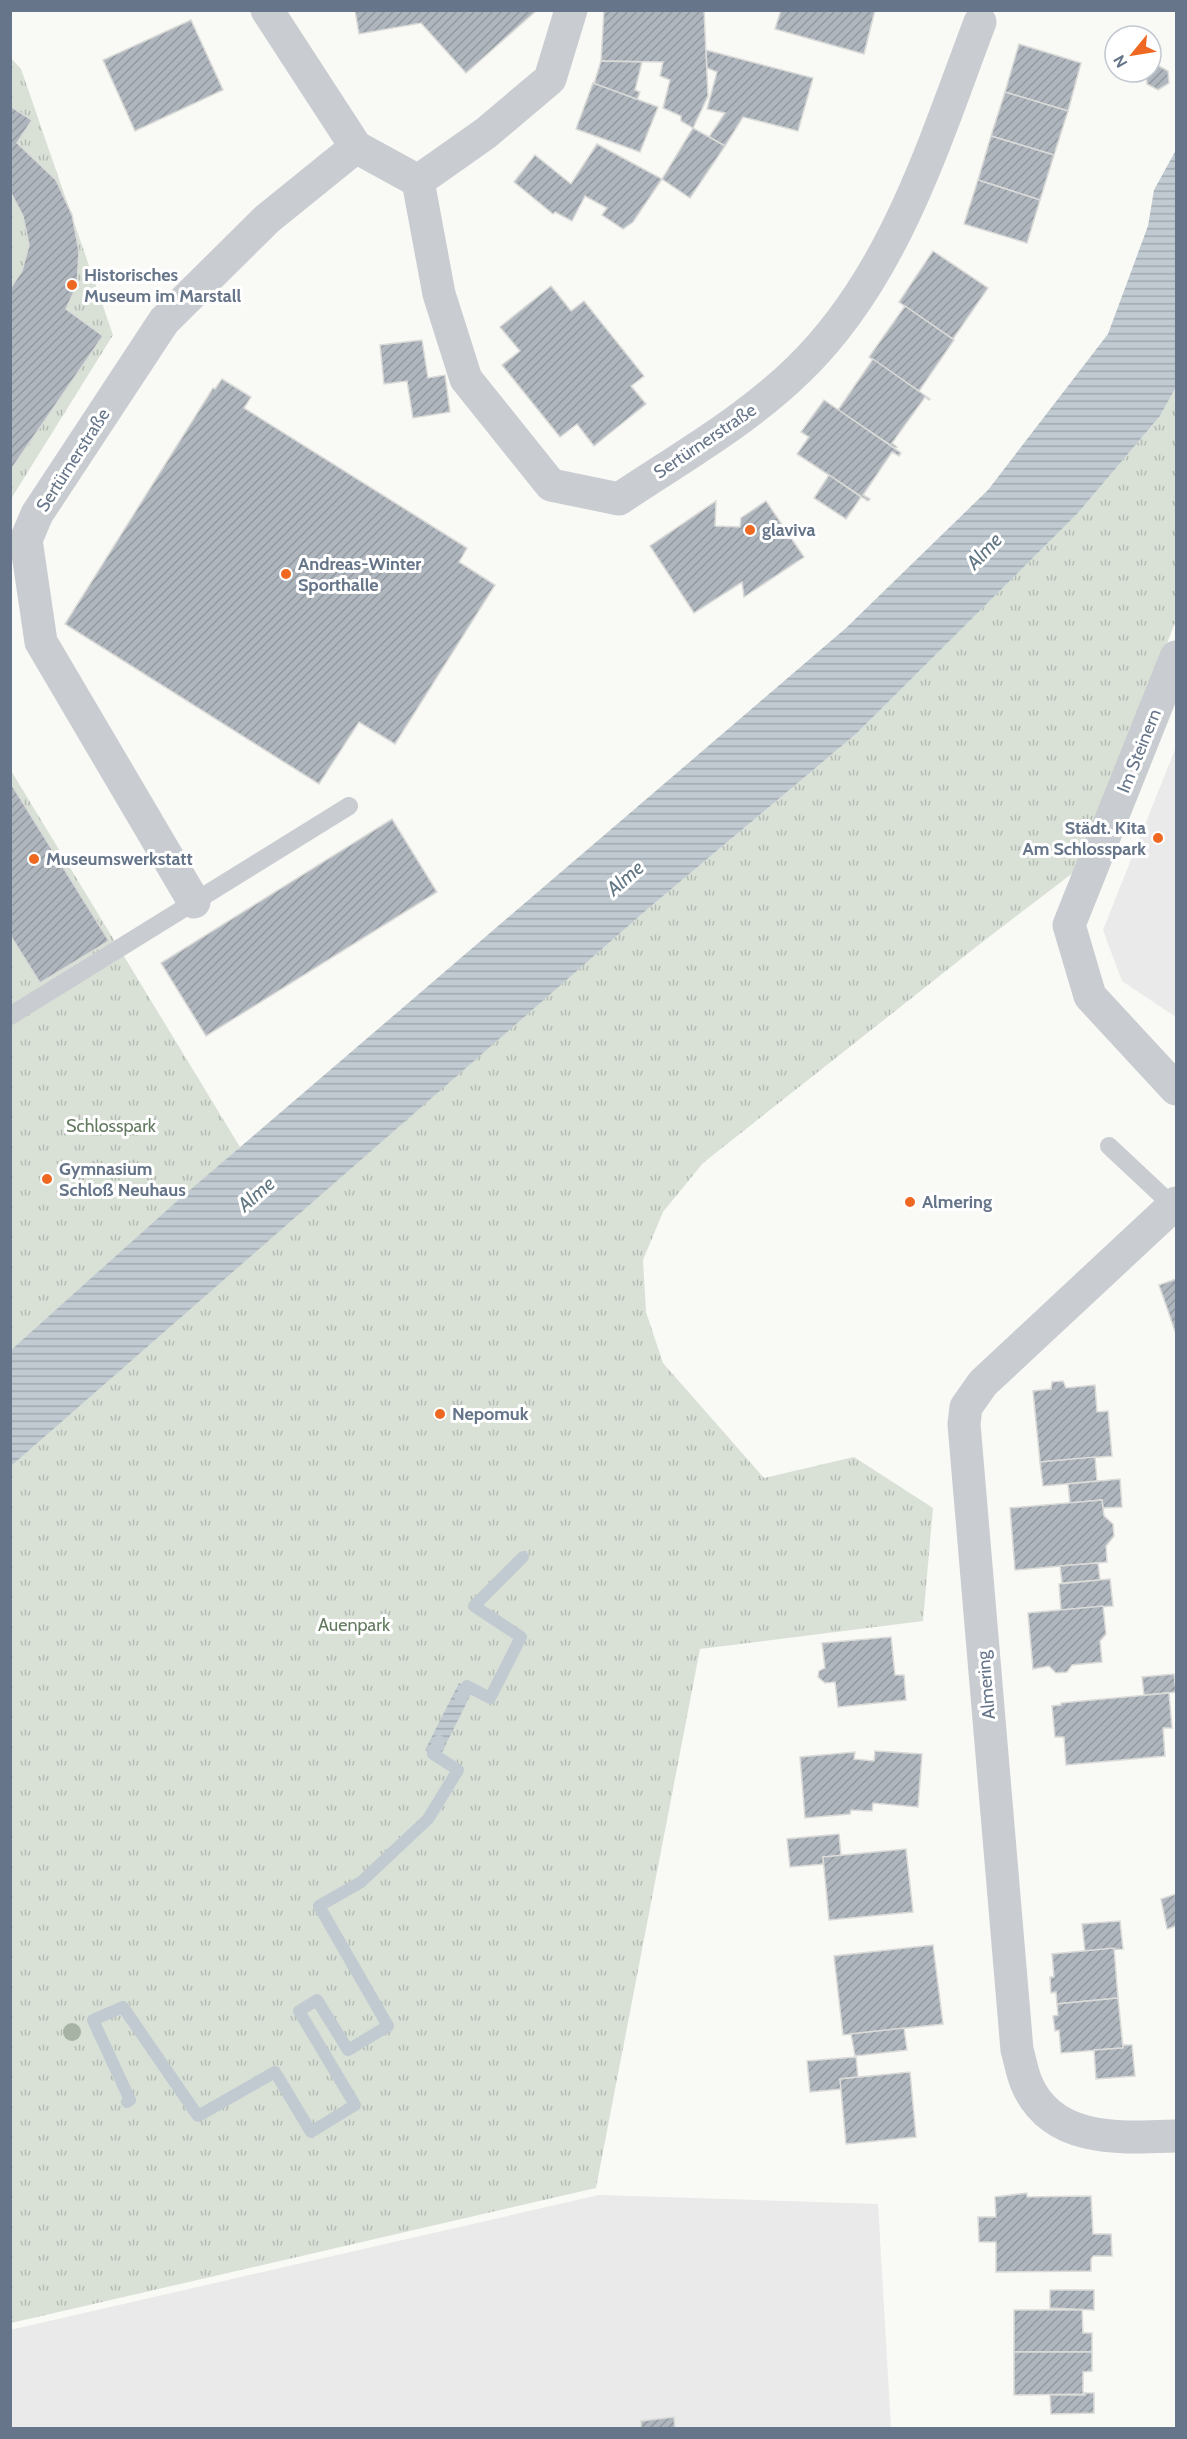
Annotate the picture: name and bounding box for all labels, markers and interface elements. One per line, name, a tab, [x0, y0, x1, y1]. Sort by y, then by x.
north arrow	[1103, 24, 1163, 84]
text: N	[1109, 52, 1131, 71]
place label: Historisches Museum im Marstall	[84, 264, 242, 307]
marker: Historisches Museum im Marstall	[65, 278, 79, 292]
street label: Sertürnerstraße	[650, 399, 760, 483]
street label: Sertürnerstraße	[31, 404, 115, 516]
place label: glaviva	[762, 519, 815, 541]
marker: glaviva	[743, 523, 757, 537]
water label: Alme	[961, 528, 1007, 575]
place label: Andreas-Winter Sporthalle	[298, 553, 421, 596]
marker: Andreas-Winter Sporthalle	[279, 567, 293, 581]
street label: Im Steinern	[1112, 706, 1166, 796]
place label: Städt. Kita Am Schlosspark	[1022, 817, 1146, 860]
marker: Städt. Kita Am Schlosspark	[1151, 831, 1165, 845]
place label: Museumswerkstatt	[46, 848, 193, 870]
marker: Museumswerkstatt	[27, 852, 41, 866]
water label: Alme	[601, 855, 648, 901]
park label: Schlosspark	[66, 1115, 157, 1137]
place label: Gymnasium Schloß Neuhaus	[59, 1158, 186, 1201]
water label: Alme	[232, 1171, 279, 1217]
marker: Gymnasium Schloß Neuhaus	[40, 1172, 54, 1186]
place label: Almering	[922, 1191, 992, 1213]
marker: Almering	[903, 1195, 917, 1209]
place label: Nepomuk	[452, 1403, 529, 1425]
marker: Nepomuk	[433, 1407, 447, 1421]
park label: Auenpark	[318, 1614, 391, 1636]
street label: Almering	[972, 1649, 1000, 1720]

